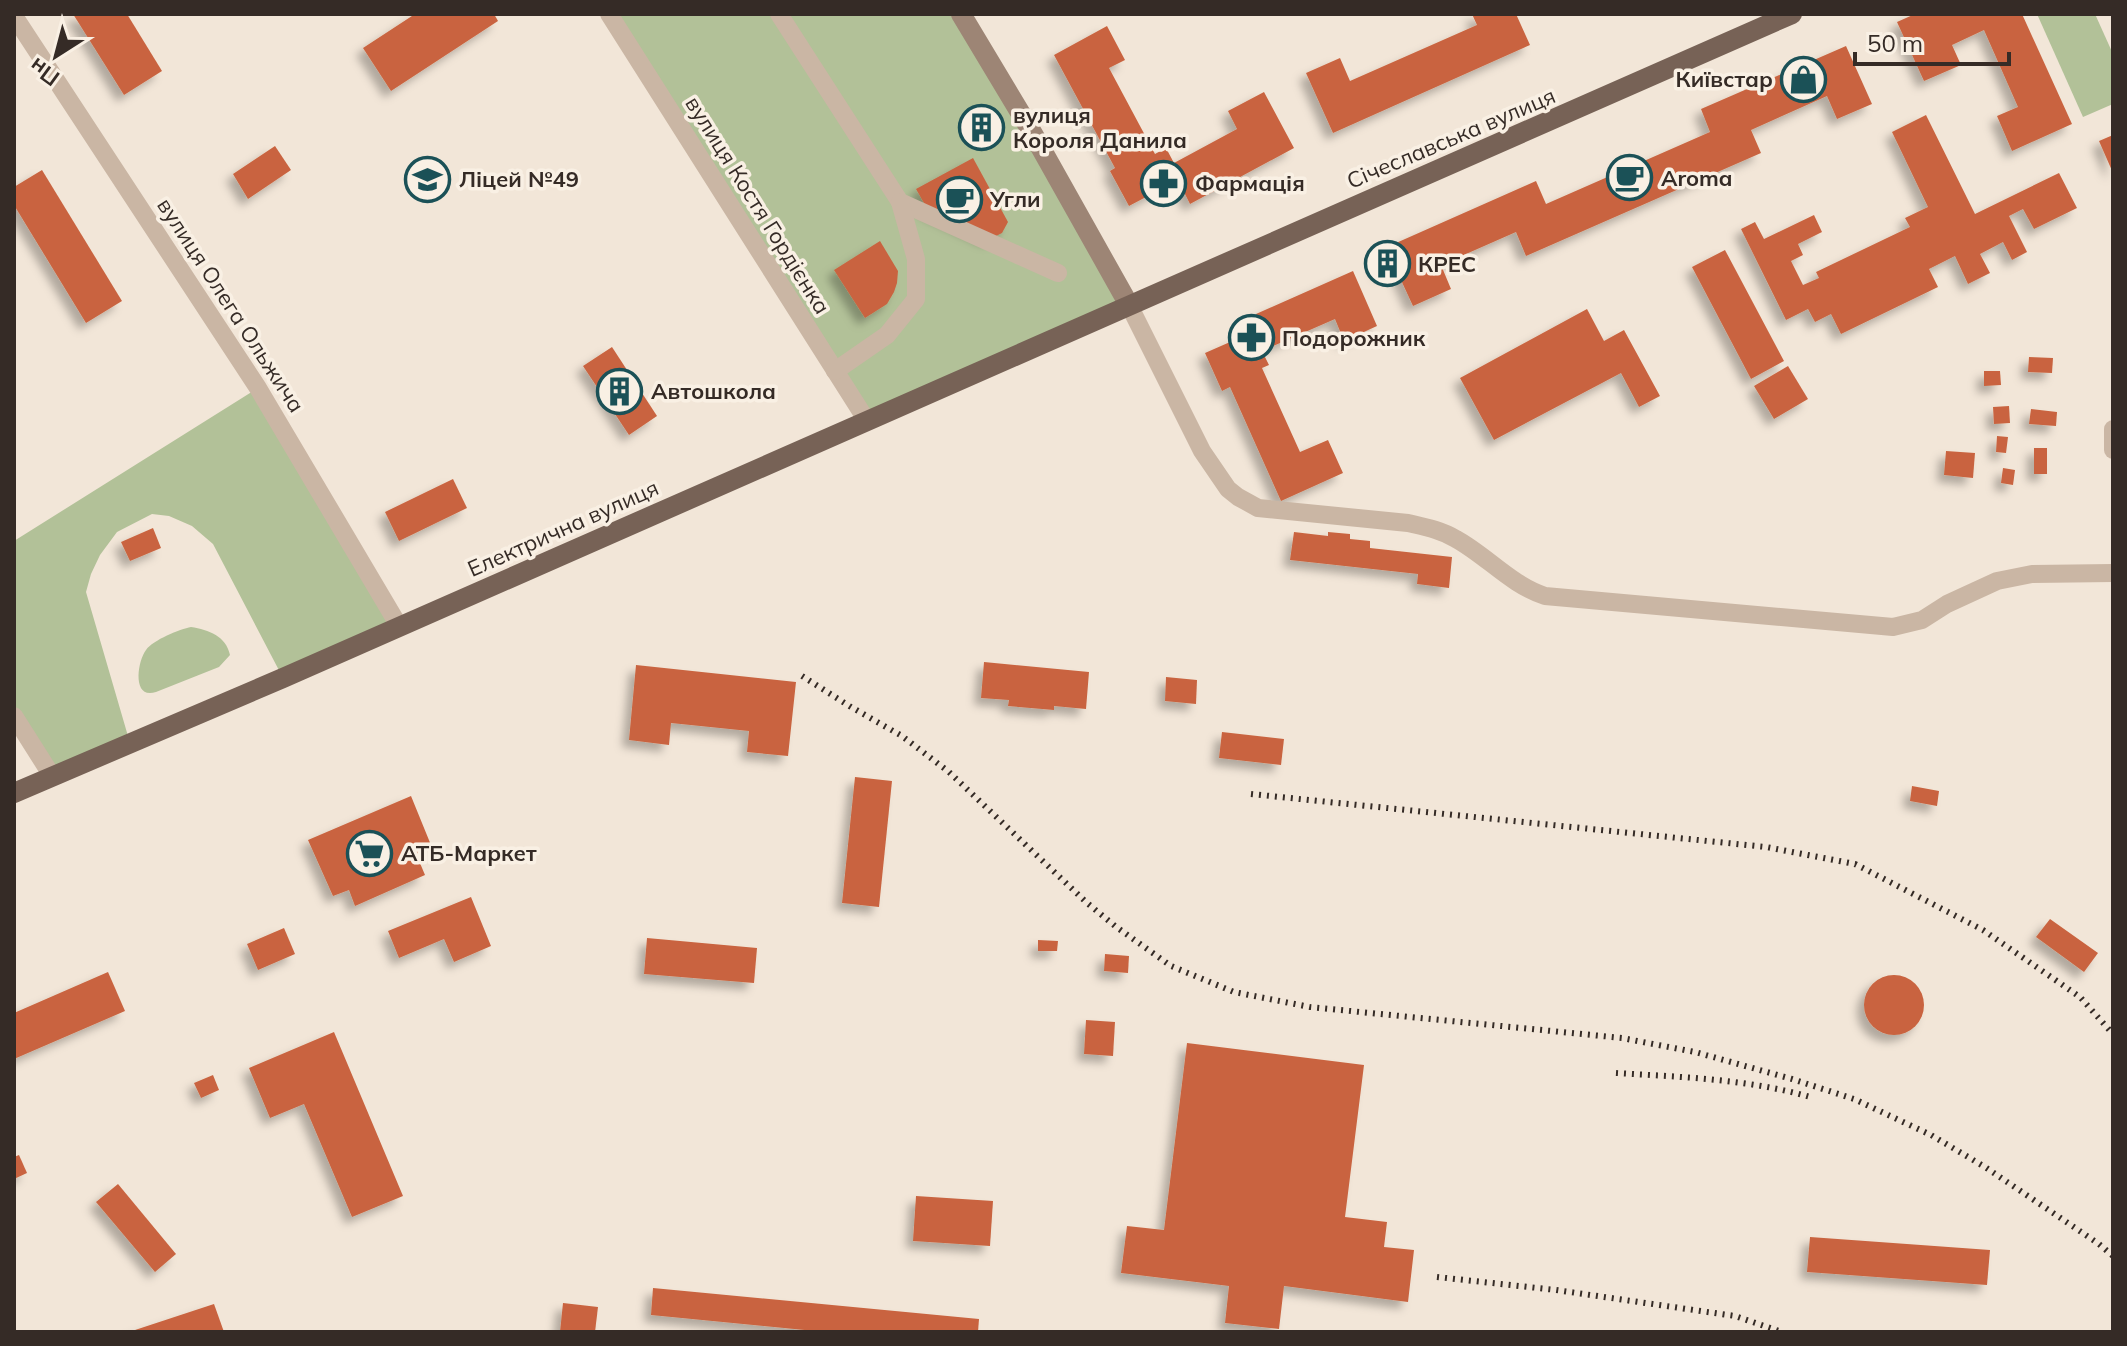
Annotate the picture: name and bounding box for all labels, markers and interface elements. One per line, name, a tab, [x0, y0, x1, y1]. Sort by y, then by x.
north arrow	[16, 16, 96, 96]
scale bar	[1855, 16, 2009, 66]
text: 50 m	[1867, 28, 1923, 58]
text: Пн	[24, 52, 65, 92]
shop icon: Київстар	[1780, 55, 1828, 103]
place label: Київстар	[1676, 65, 1773, 93]
street label: Січеславська вулиця	[1342, 81, 1560, 195]
street label: вулиця Костя Гордієнка	[680, 91, 836, 319]
place label: вулиця Короля Данила	[1013, 101, 1187, 154]
building icon: вулиця Короля Данила	[958, 104, 1006, 152]
cafe icon: Aroma	[1606, 154, 1654, 202]
school or university icon: Ліцей №49	[404, 155, 452, 203]
pharmacy icon: Фармація	[1140, 159, 1188, 207]
place label: Aroma	[1661, 164, 1732, 192]
place label: Ліцей №49	[459, 165, 579, 193]
place label: Фармація	[1195, 169, 1305, 197]
cafe icon: Угли	[935, 175, 983, 223]
place label: Угли	[989, 185, 1041, 213]
street label: вулиця Олега Ольжича	[151, 193, 311, 417]
building icon: КРЕС	[1363, 240, 1411, 288]
place label: КРЕС	[1418, 250, 1476, 278]
pharmacy icon: Подорожник	[1227, 314, 1275, 362]
place label: Подорожник	[1282, 324, 1426, 352]
building icon: Автошкола	[596, 367, 644, 415]
place label: Автошкола	[651, 377, 776, 405]
street label: Електрична вулиця	[463, 473, 663, 583]
supermarket icon: АТБ-Маркет	[346, 829, 394, 877]
place label: АТБ-Маркет	[401, 839, 537, 867]

